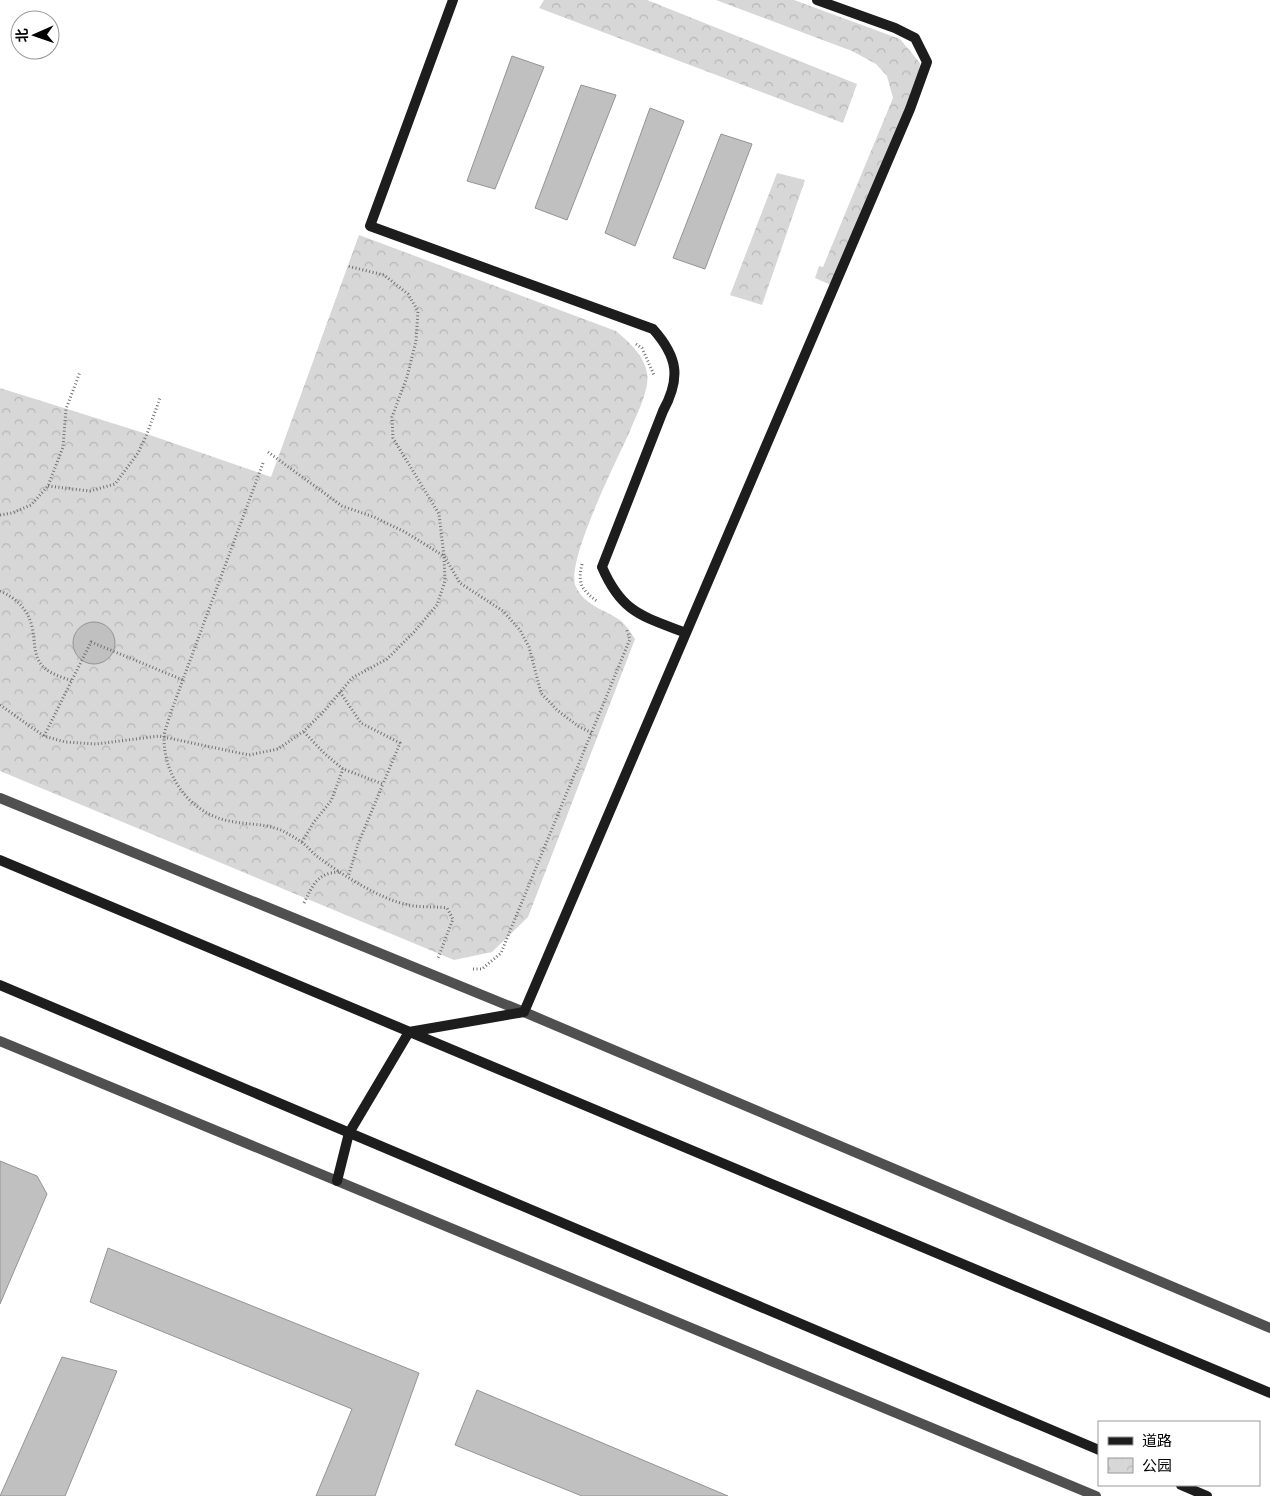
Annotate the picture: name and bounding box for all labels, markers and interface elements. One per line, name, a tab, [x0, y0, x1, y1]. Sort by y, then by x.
north arrow	[10, 10, 60, 60]
text: 北	[13, 28, 30, 43]
legend	[1098, 1421, 1260, 1486]
text: 道路	[1142, 1431, 1172, 1449]
text: 公园	[1142, 1456, 1172, 1474]

